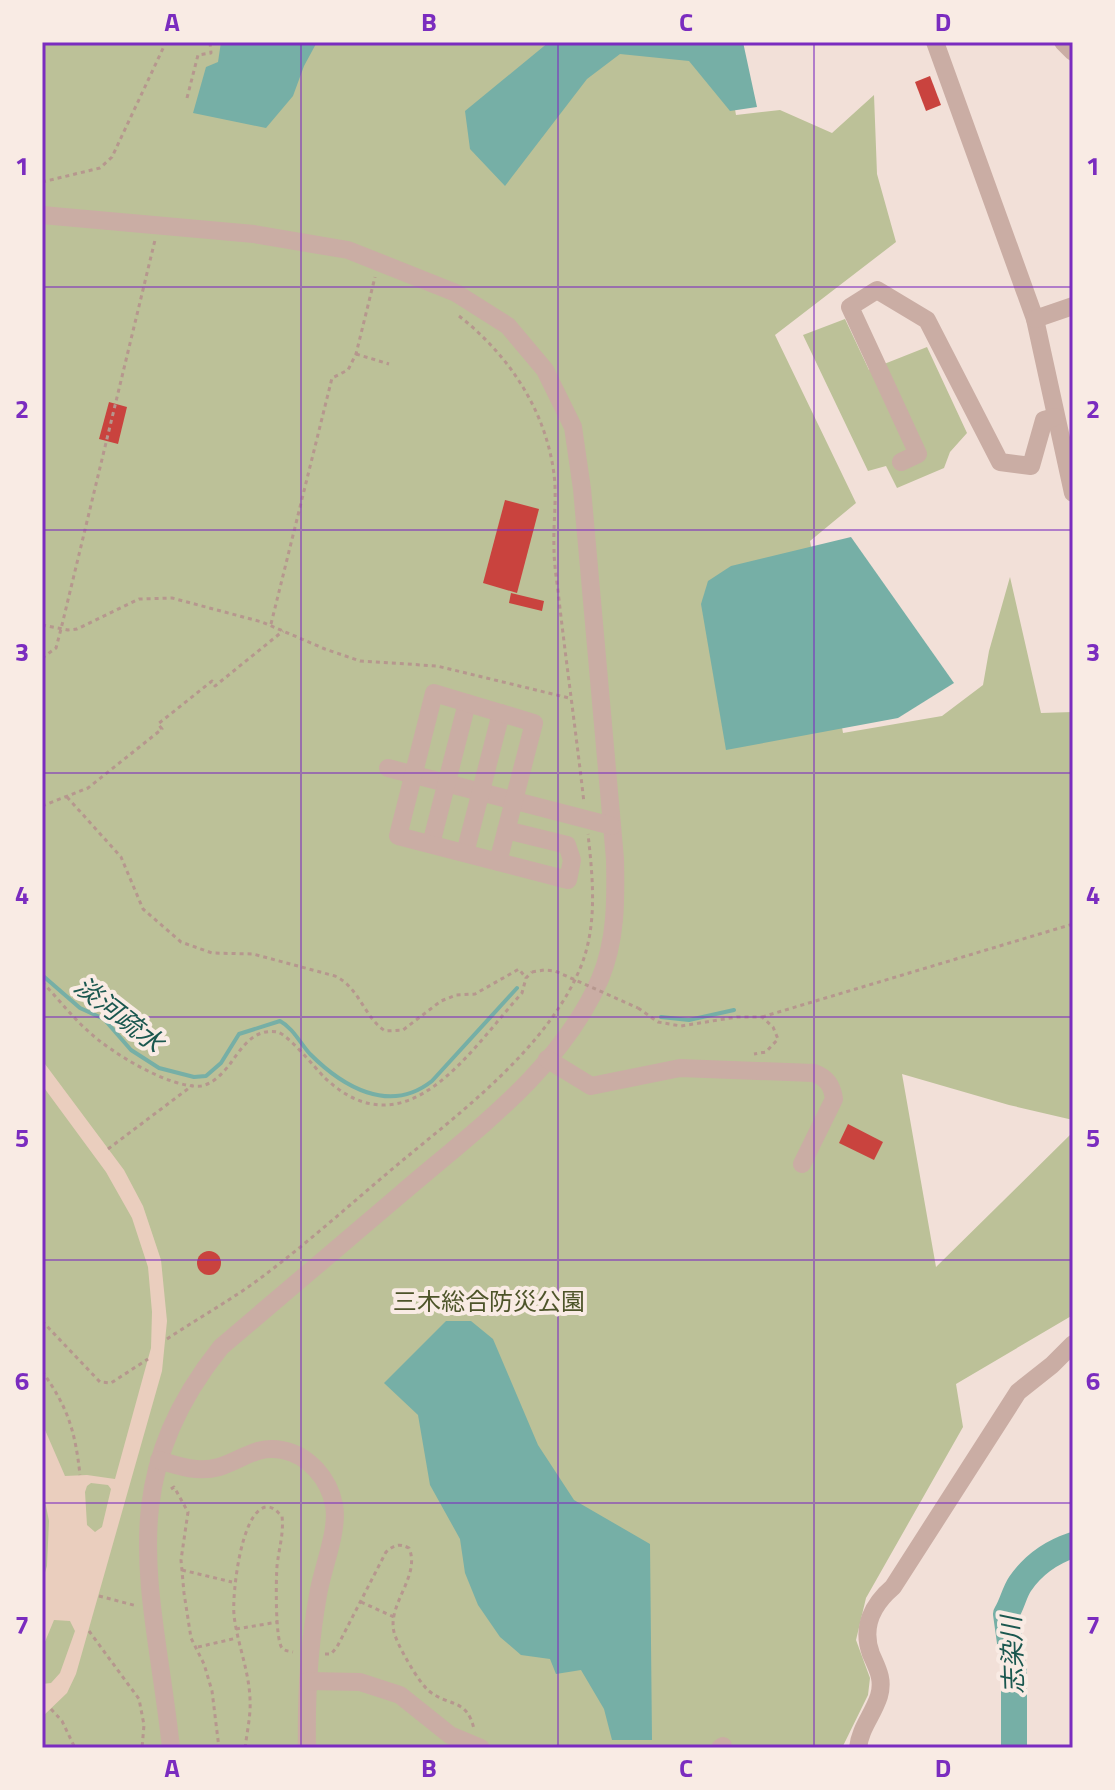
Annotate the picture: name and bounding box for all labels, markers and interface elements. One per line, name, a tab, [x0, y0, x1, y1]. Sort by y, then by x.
text: A	[164, 2, 180, 41]
text: B	[421, 2, 437, 41]
text: C	[679, 2, 693, 41]
text: D	[935, 2, 951, 41]
text: 1	[15, 146, 29, 185]
text: 1	[1086, 146, 1100, 185]
text: 2	[15, 389, 29, 428]
text: 2	[1086, 389, 1100, 428]
text: 3	[15, 632, 29, 671]
text: 3	[1086, 632, 1100, 671]
text: 4	[15, 875, 29, 914]
text: 4	[1086, 875, 1100, 914]
water label: 淡河疏水	[66, 967, 174, 1063]
text: 5	[15, 1118, 29, 1157]
text: 5	[1086, 1118, 1100, 1157]
park label: 三木総合防災公園	[393, 1283, 585, 1319]
text: 6	[15, 1361, 29, 1400]
text: 6	[1086, 1361, 1100, 1400]
text: 7	[15, 1605, 29, 1644]
text: 7	[1086, 1605, 1100, 1644]
water label: 志染川	[991, 1612, 1033, 1695]
text: A	[164, 1748, 180, 1787]
text: B	[421, 1748, 437, 1787]
text: C	[679, 1748, 693, 1787]
text: D	[935, 1748, 951, 1787]

